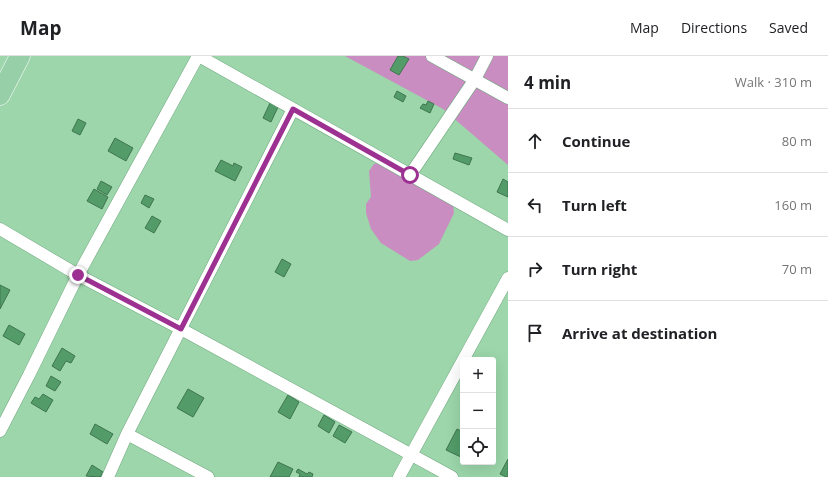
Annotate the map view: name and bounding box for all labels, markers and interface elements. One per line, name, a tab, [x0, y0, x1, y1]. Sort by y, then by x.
text: Map	[20, 15, 61, 41]
text: Map	[630, 18, 659, 37]
text: Directions	[681, 18, 747, 37]
text: Saved	[769, 18, 808, 37]
text: 4 min	[524, 71, 571, 94]
text: Walk · 310 m	[735, 73, 812, 91]
icon: ahead	[524, 130, 546, 152]
text: Continue	[562, 131, 630, 151]
text: 80 m	[782, 132, 812, 150]
route start	[401, 166, 419, 184]
icon: left	[524, 194, 546, 216]
text: Turn left	[562, 195, 627, 215]
text: 160 m	[774, 196, 812, 214]
icon: right	[524, 258, 546, 280]
text: Turn right	[562, 259, 637, 279]
text: 70 m	[782, 260, 812, 278]
route end	[69, 266, 87, 284]
icon: arrive	[524, 322, 546, 344]
text: Arrive at destination	[562, 323, 717, 343]
map controls	[460, 357, 496, 465]
button: +	[460, 357, 496, 393]
button: −	[460, 393, 496, 429]
button: locate	[460, 429, 496, 465]

